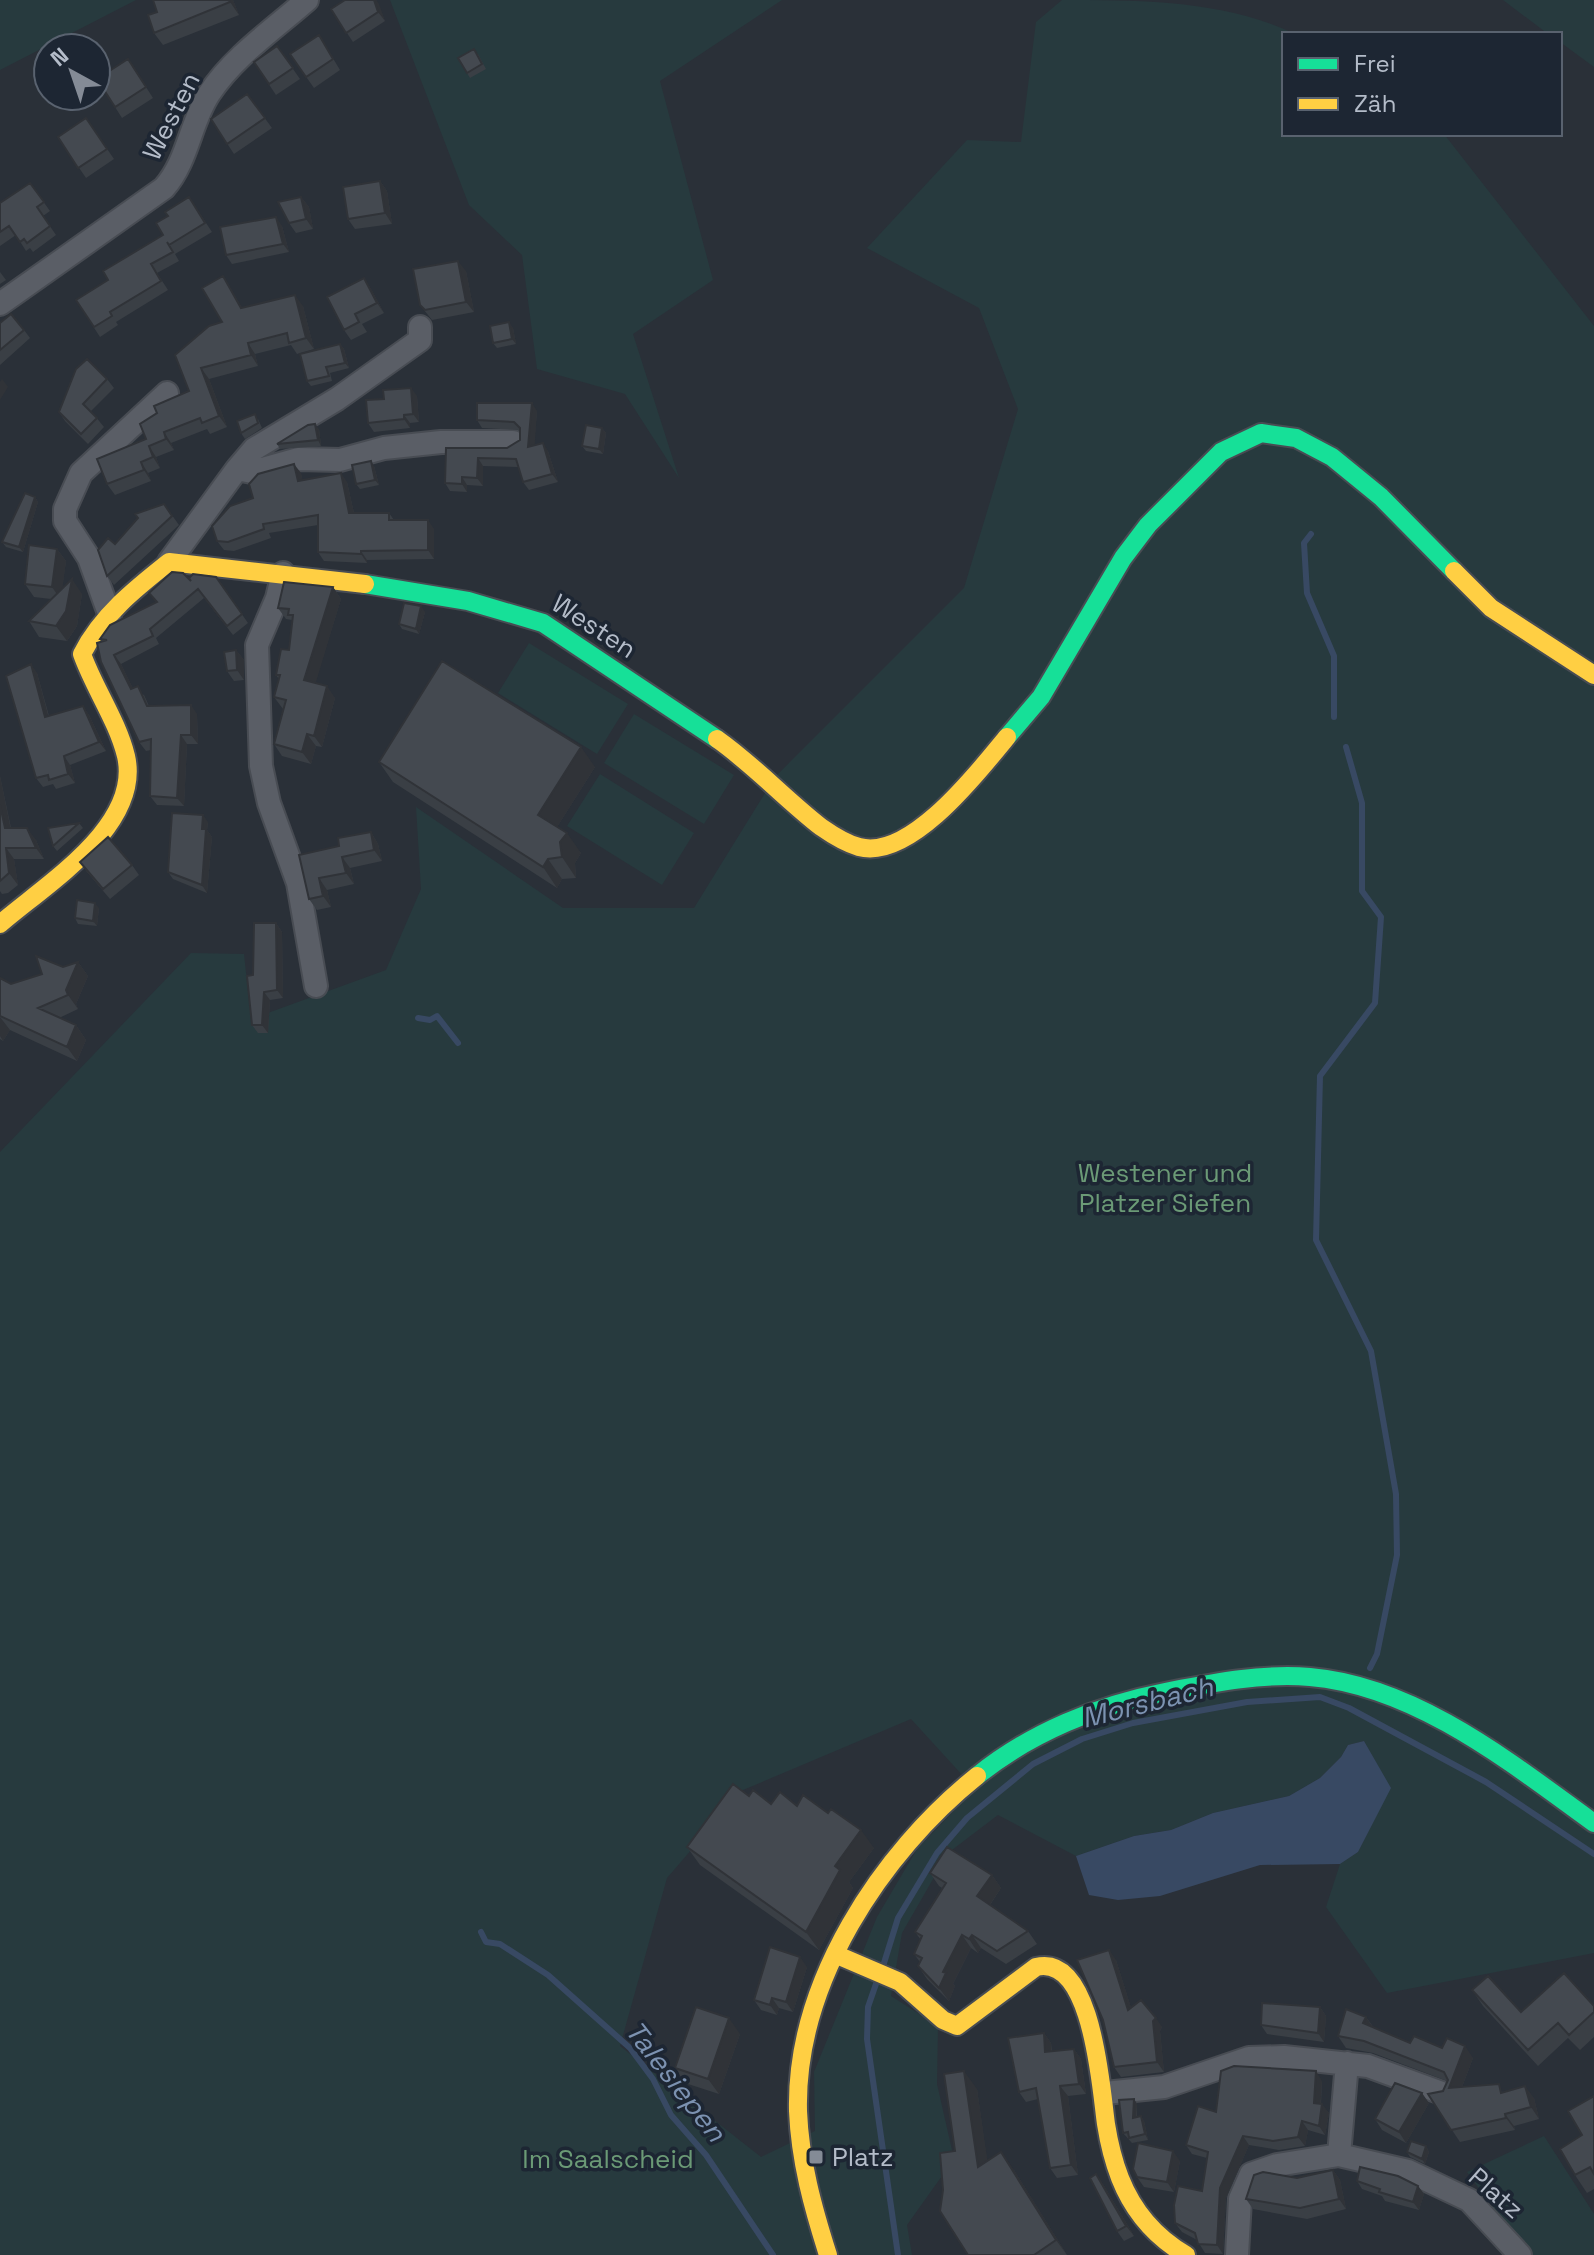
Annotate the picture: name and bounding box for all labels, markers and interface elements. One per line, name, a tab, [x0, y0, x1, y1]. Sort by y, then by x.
north arrow	[32, 32, 112, 112]
legend	[1282, 32, 1562, 136]
text: N	[44, 41, 74, 72]
text: Frei	[1354, 48, 1396, 79]
street label: Westen	[135, 66, 207, 166]
text: Zäh	[1354, 88, 1396, 119]
street label: Westen	[545, 586, 643, 666]
park label: Westener und Platzer Siefen	[1078, 1156, 1252, 1220]
water label: Morsbach	[1078, 1668, 1217, 1736]
water label: Talesiepen	[618, 2013, 735, 2149]
place label: Platz	[832, 2140, 894, 2174]
park label: Im Saalscheid	[522, 2142, 694, 2176]
marker: Platz	[807, 2148, 825, 2166]
street label: Platz	[1462, 2160, 1530, 2226]

